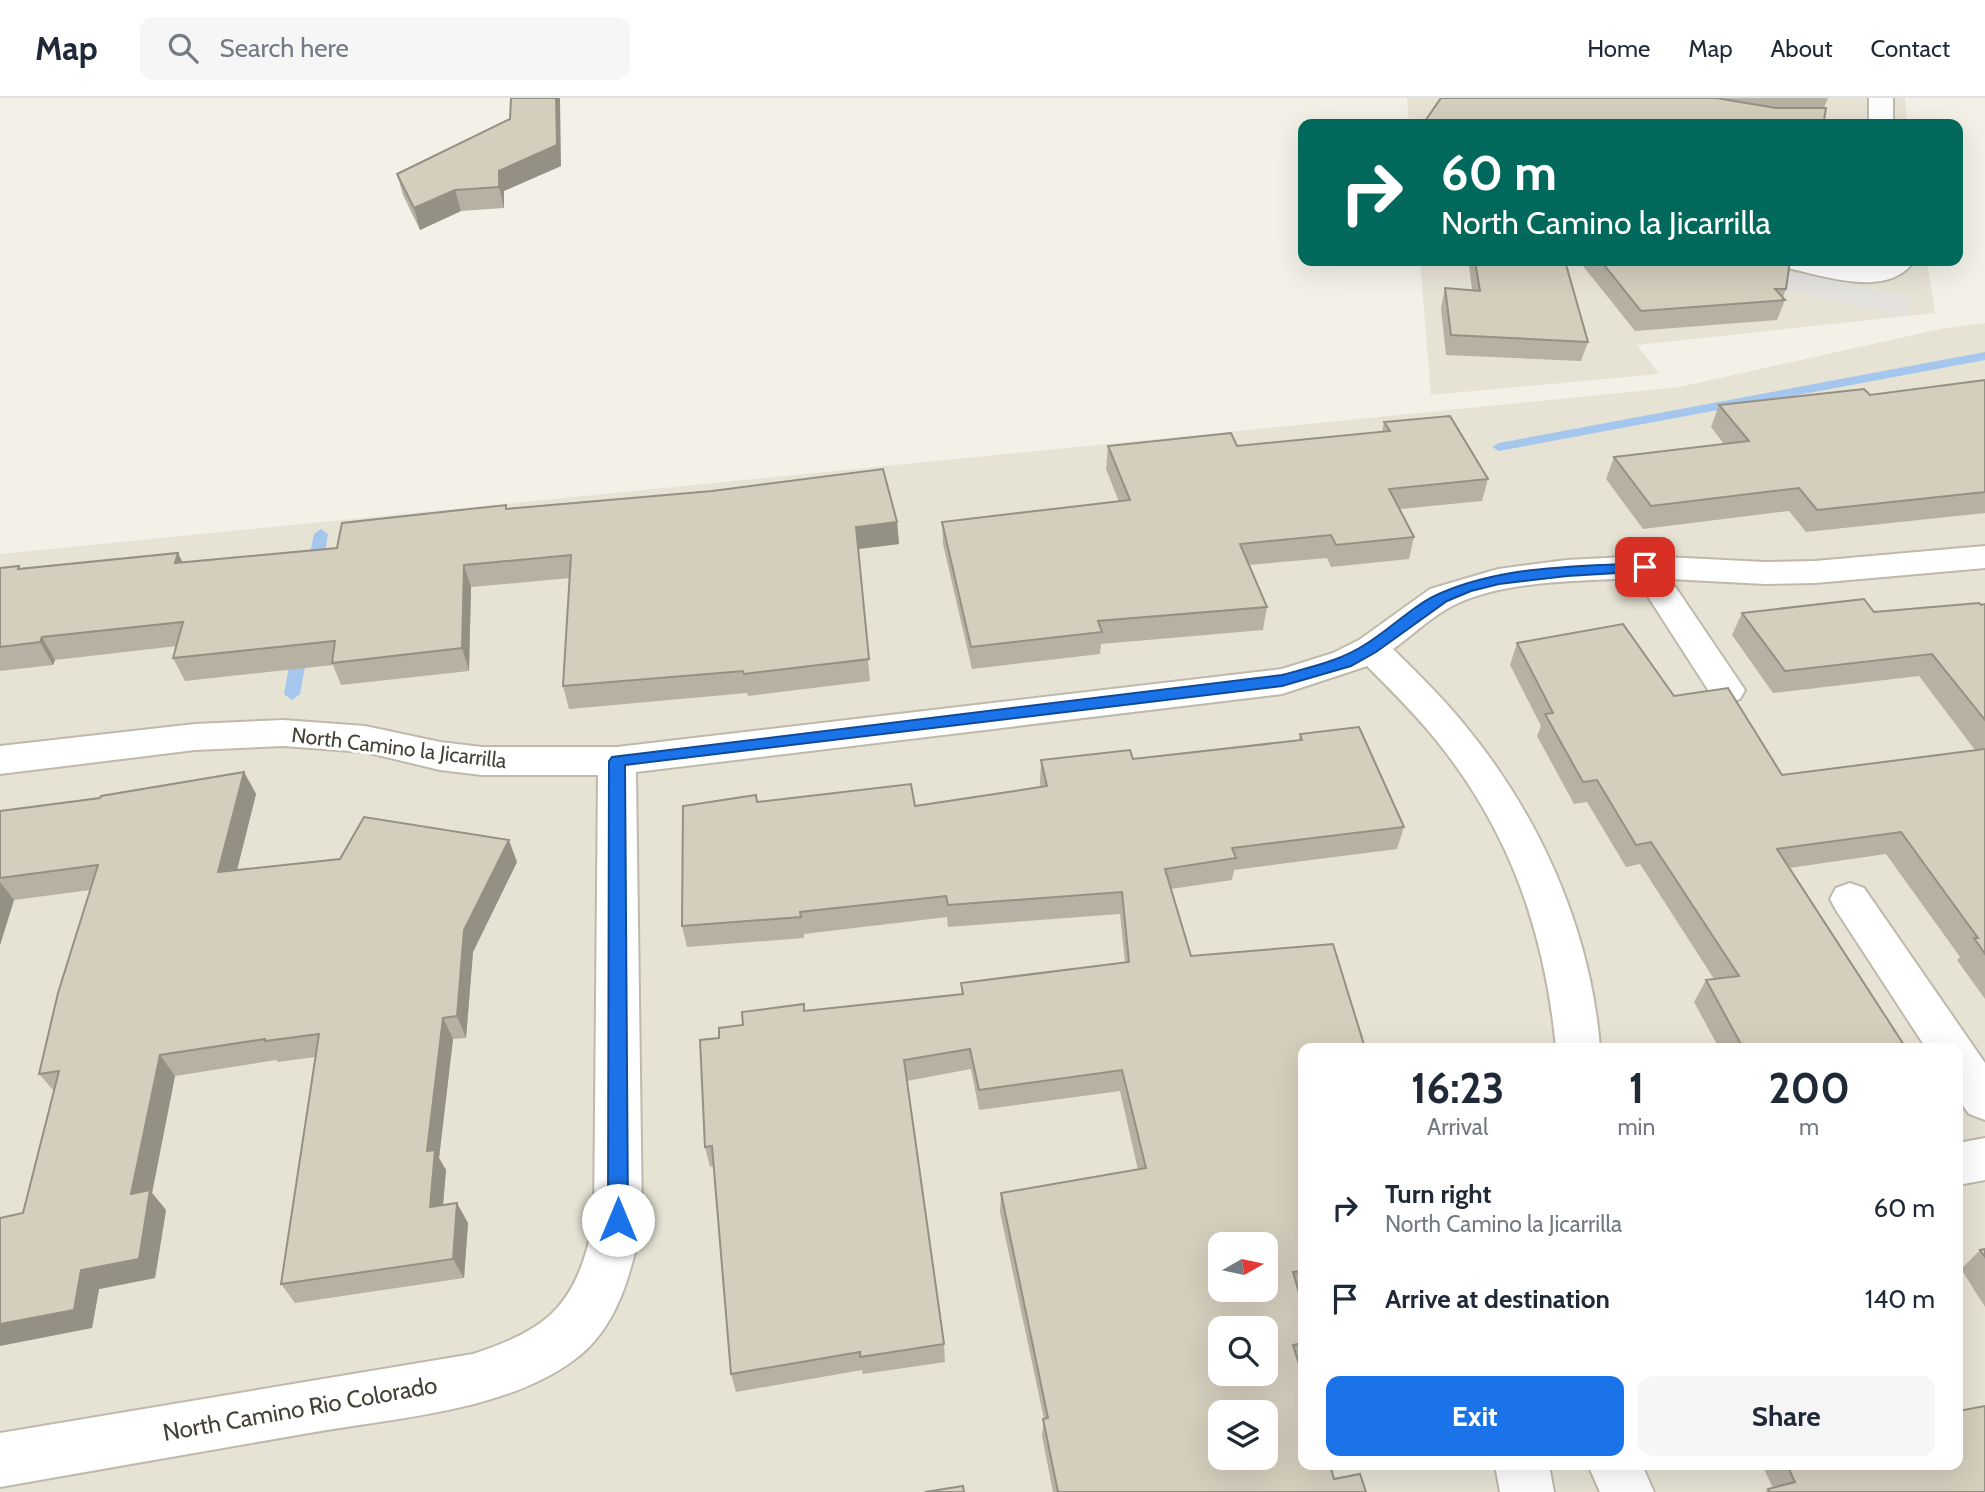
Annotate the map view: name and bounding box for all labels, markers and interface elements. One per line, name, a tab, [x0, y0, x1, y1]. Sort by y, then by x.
search box	[140, 17, 630, 80]
text: Map	[35, 28, 98, 68]
icon: search	[164, 29, 202, 67]
text: Search here	[220, 32, 349, 64]
text: Home	[1587, 34, 1650, 63]
text: Map	[1688, 34, 1733, 63]
text: About	[1771, 34, 1833, 63]
text: Contact	[1871, 34, 1950, 63]
text: 60 m	[1441, 143, 1557, 202]
icon: right	[1326, 147, 1417, 238]
text: North Camino la Jicarrilla	[1441, 203, 1771, 242]
pin	[1615, 537, 1675, 597]
icon: arrive	[1626, 548, 1664, 586]
street label: North Camino la Jicarrilla	[290, 722, 508, 773]
text: 16:23	[1411, 1062, 1504, 1114]
text: 1	[1629, 1062, 1644, 1114]
text: 200	[1768, 1062, 1850, 1114]
text: Arrival	[1427, 1113, 1488, 1141]
text: min	[1617, 1113, 1655, 1141]
text: m	[1799, 1113, 1819, 1141]
text: Turn right	[1385, 1178, 1491, 1210]
position arrow	[581, 1183, 655, 1257]
icon: right	[1326, 1189, 1364, 1227]
text: 60 m	[1873, 1192, 1935, 1224]
text: North Camino la Jicarrilla	[1385, 1210, 1622, 1238]
north arrow	[1208, 1232, 1278, 1302]
map controls	[1208, 1232, 1278, 1470]
icon: arrive	[1326, 1280, 1364, 1318]
text: Arrive at destination	[1385, 1283, 1610, 1315]
text: 140 m	[1865, 1283, 1935, 1315]
button: search	[1208, 1316, 1278, 1386]
street label: North Camino Rio Colorado	[160, 1370, 439, 1447]
button: Exit	[1326, 1376, 1624, 1456]
button: Share	[1638, 1376, 1935, 1456]
button: layers	[1208, 1400, 1278, 1470]

